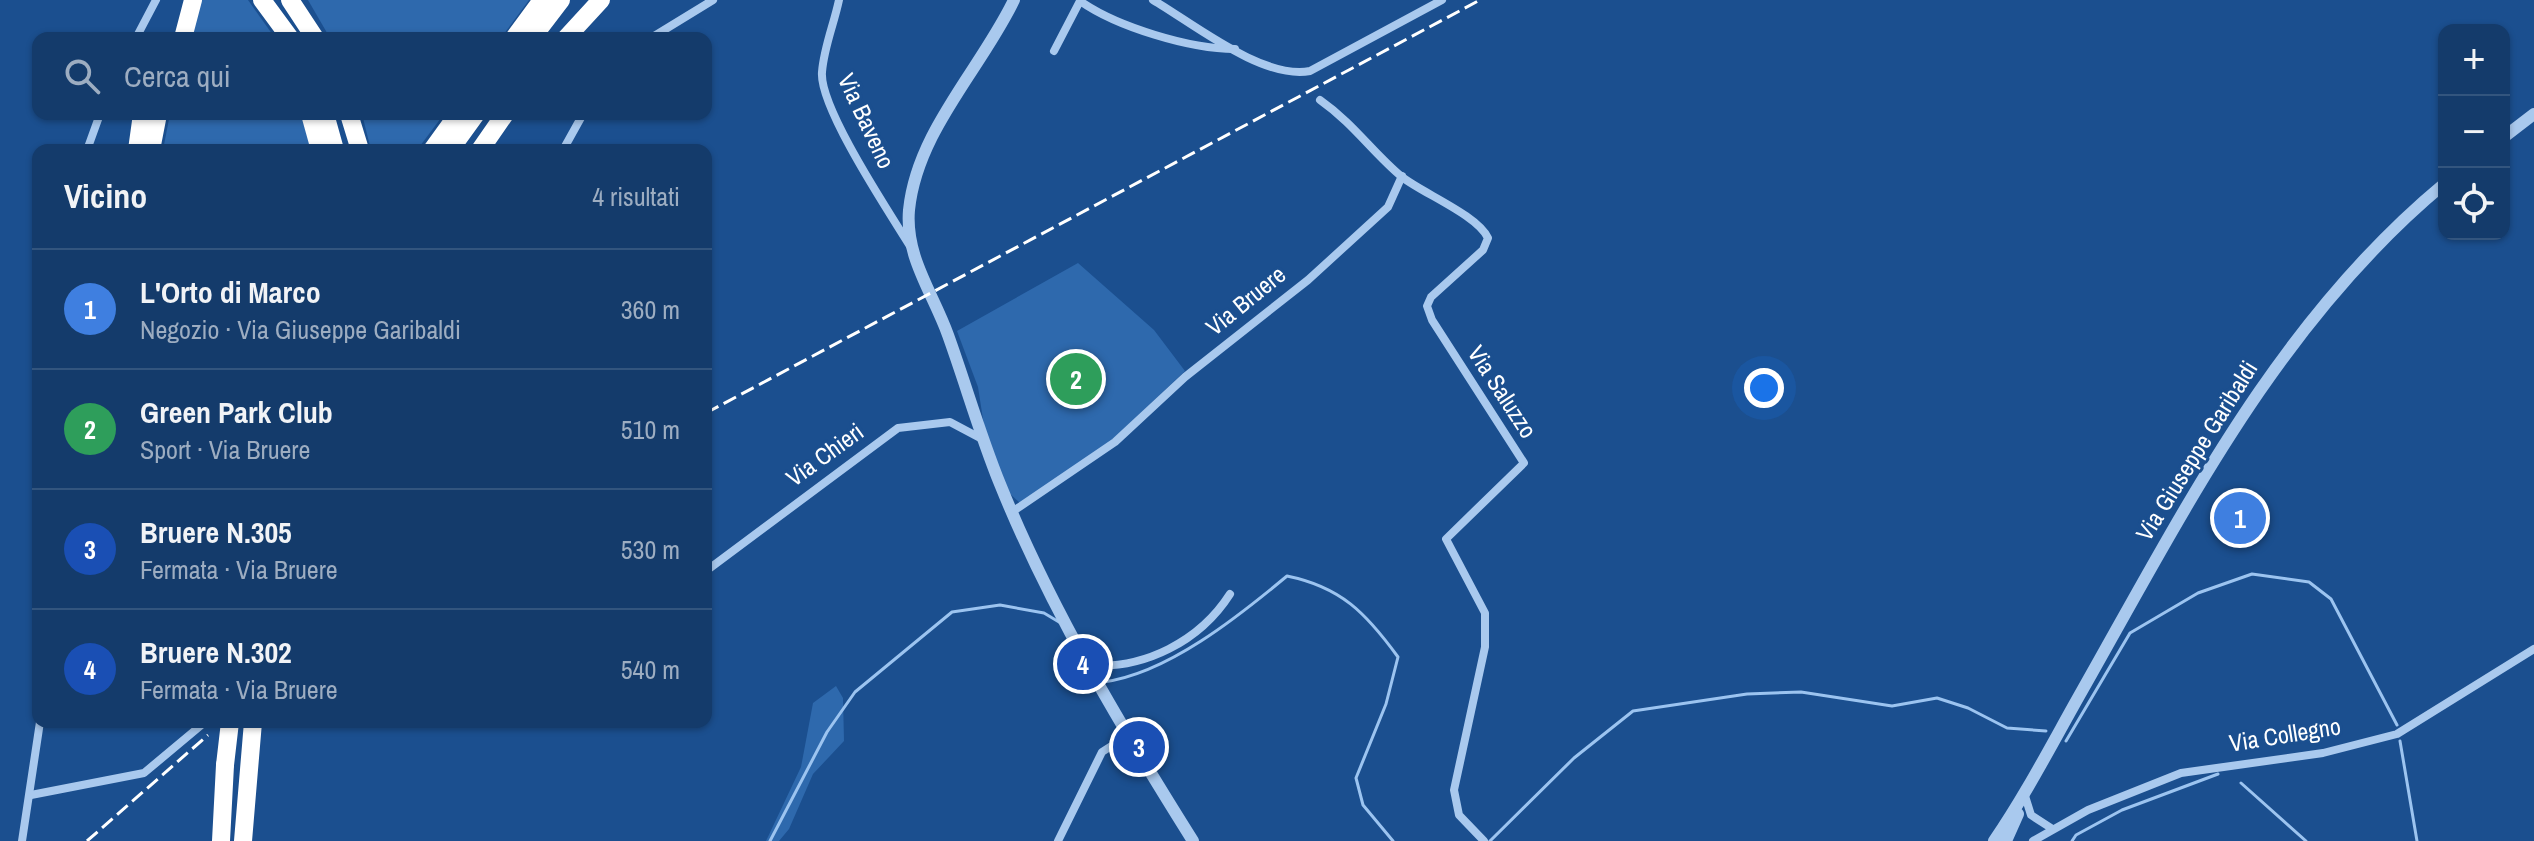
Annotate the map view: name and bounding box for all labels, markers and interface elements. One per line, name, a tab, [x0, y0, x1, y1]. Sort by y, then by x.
map controls	[2438, 24, 2510, 240]
button: +	[2438, 24, 2510, 96]
search box	[32, 32, 712, 120]
icon: search	[60, 54, 104, 98]
text: Cerca qui	[124, 56, 231, 96]
street label: Via Baveno	[831, 68, 903, 173]
button: −	[2438, 96, 2510, 168]
button: locate	[2438, 168, 2510, 240]
text: Vicino	[64, 173, 147, 219]
text: 4 risultati	[592, 179, 680, 214]
street label: Via Bruere	[1199, 258, 1292, 342]
text: L'Orto di Marco	[140, 272, 321, 312]
text: 1	[84, 292, 96, 327]
text: 360 m	[621, 292, 680, 327]
text: Negozio · Via Giuseppe Garibaldi	[140, 312, 461, 347]
street label: Via Saluzzo	[1461, 339, 1545, 444]
pin: 2	[1050, 349, 1102, 409]
street label: Via Giuseppe Garibaldi	[2128, 354, 2264, 546]
your location	[1744, 368, 1784, 408]
text: Green Park Club	[140, 392, 333, 432]
text: 2	[84, 412, 96, 447]
text: 510 m	[621, 412, 680, 447]
street label: Via Chieri	[779, 415, 870, 493]
text: Sport · Via Bruere	[140, 432, 310, 467]
pin: 1	[2214, 488, 2266, 548]
text: Bruere N.305	[140, 512, 292, 552]
text: 3	[84, 532, 96, 567]
text: 530 m	[621, 532, 680, 567]
text: Fermata · Via Bruere	[140, 552, 338, 587]
text: Bruere N.302	[140, 632, 292, 672]
pin: 4	[1057, 634, 1109, 694]
text: 4	[84, 652, 96, 687]
text: 540 m	[621, 652, 680, 687]
text: Fermata · Via Bruere	[140, 672, 338, 707]
street label: Via Collegno	[2227, 709, 2343, 759]
pin: 3	[1113, 717, 1165, 777]

